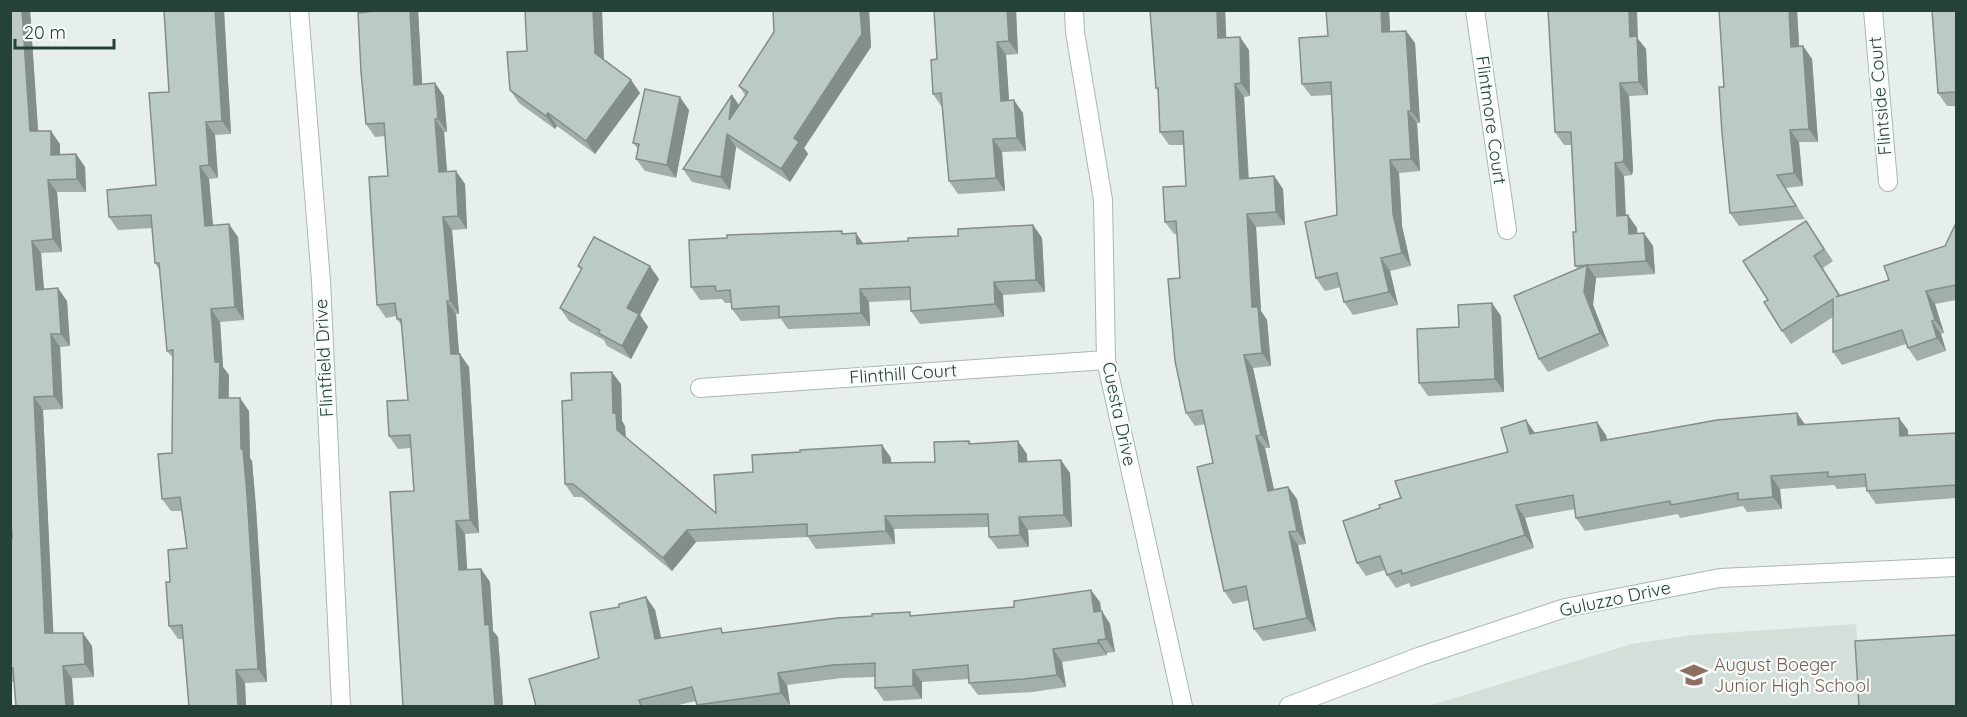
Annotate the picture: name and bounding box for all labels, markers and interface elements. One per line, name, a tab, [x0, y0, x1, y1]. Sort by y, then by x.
scale bar	[15, 12, 114, 50]
text: 20 m	[24, 21, 66, 44]
street label: Flintside Court	[1863, 36, 1896, 156]
street label: Flintmore Court	[1471, 54, 1512, 186]
street label: Flintfield Drive	[309, 298, 338, 418]
street label: Flinthill Court	[848, 358, 958, 389]
street label: Cuesta Drive	[1097, 360, 1142, 468]
street label: Guluzzo Drive	[1557, 575, 1673, 622]
place label: August Boeger Junior High School	[1714, 653, 1870, 697]
school or university icon: August Boeger Junior High School	[1679, 660, 1709, 690]

